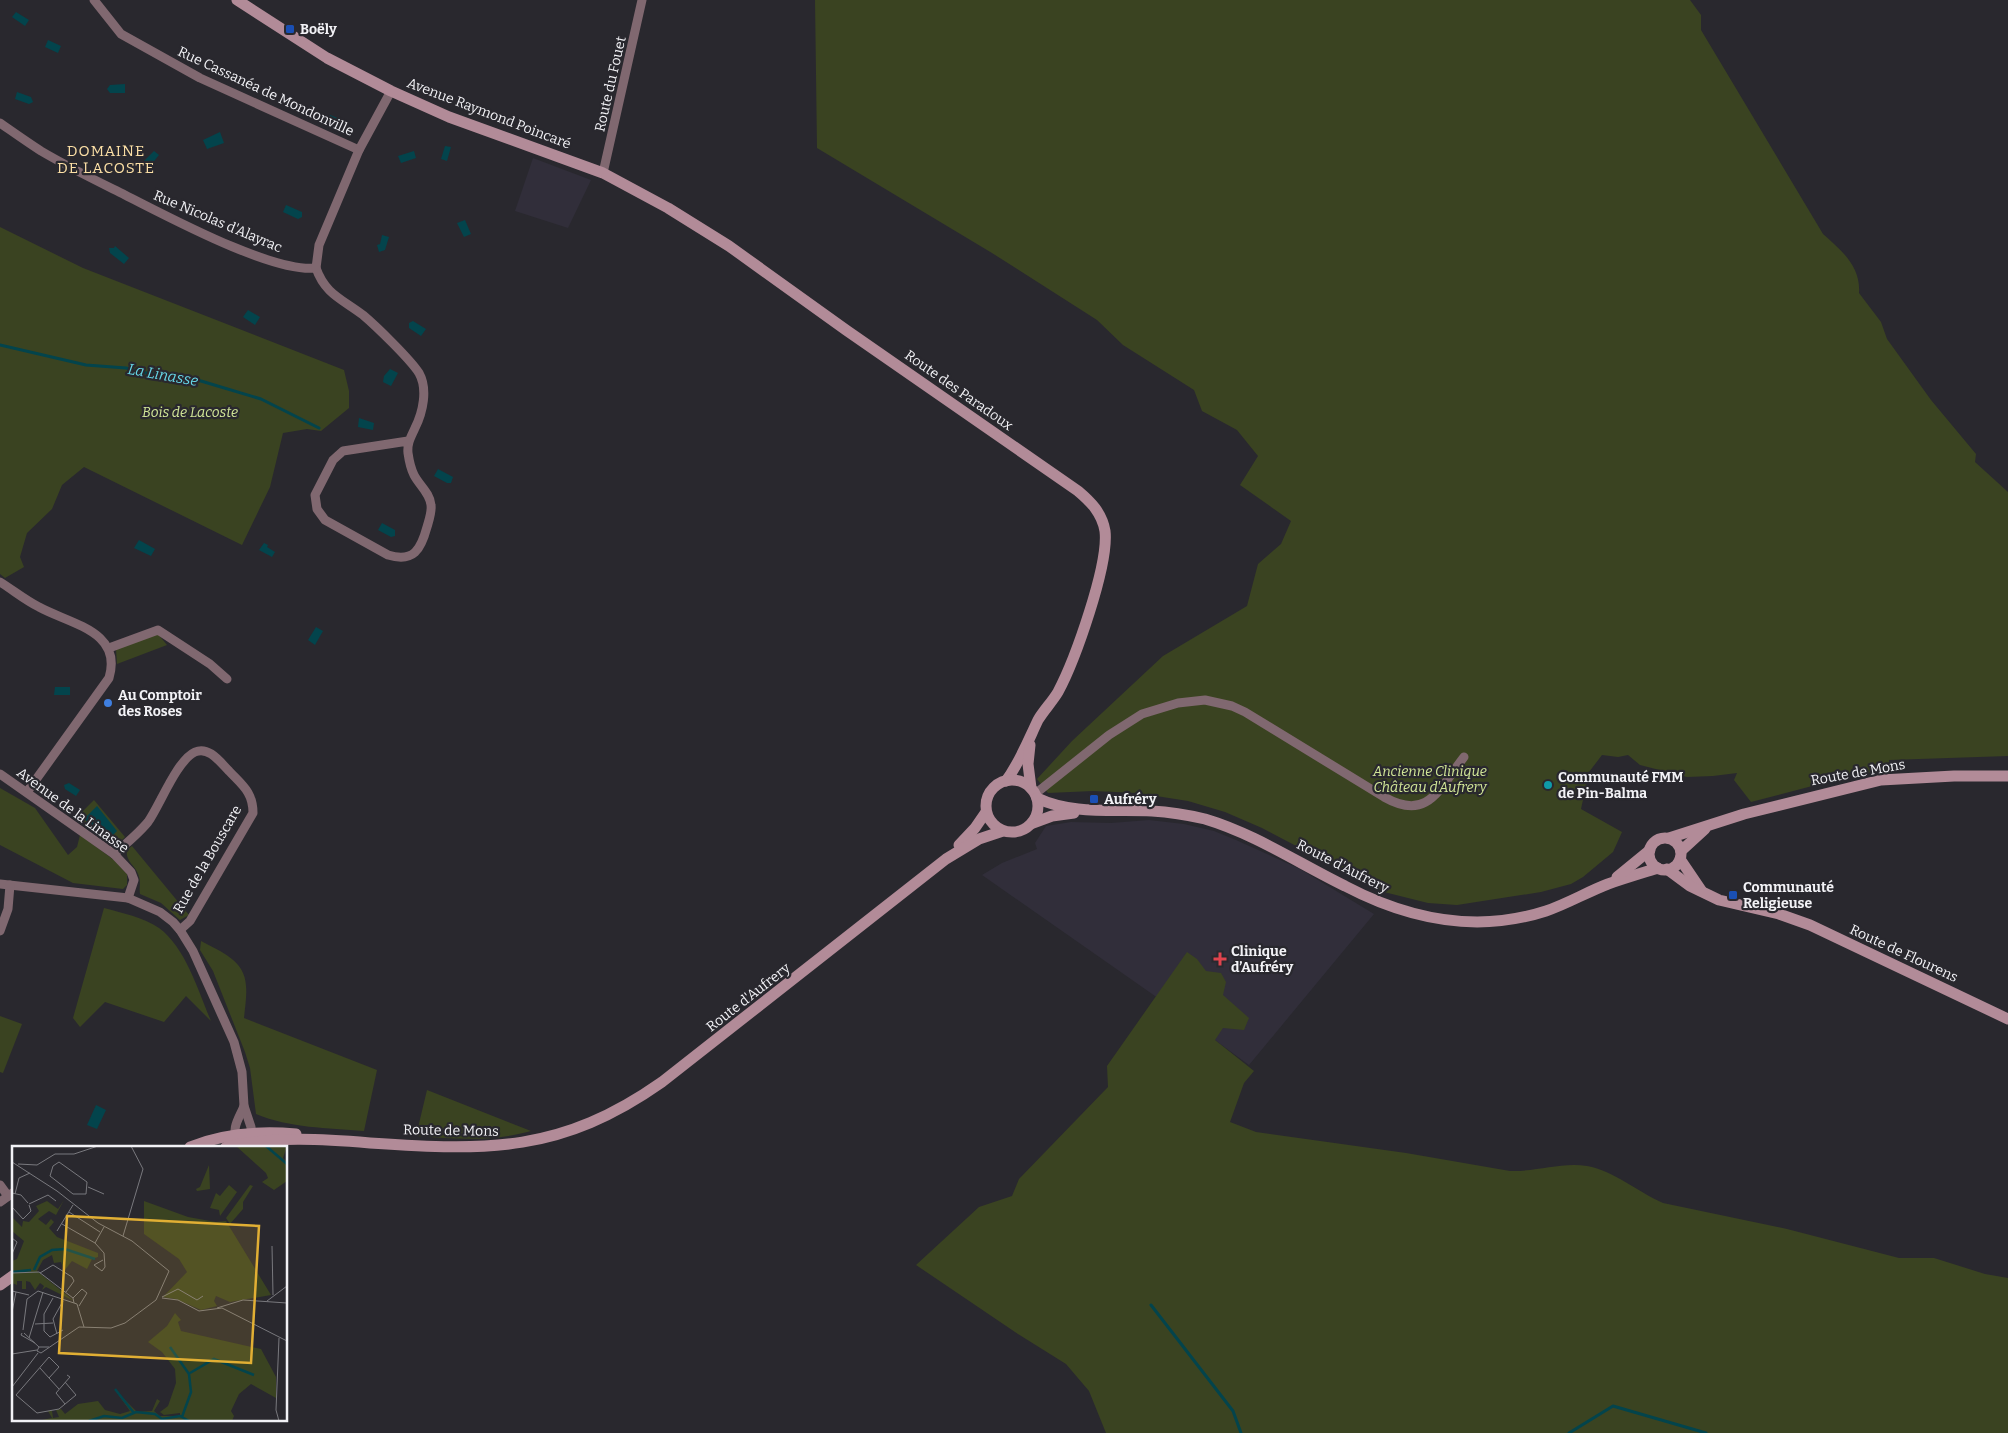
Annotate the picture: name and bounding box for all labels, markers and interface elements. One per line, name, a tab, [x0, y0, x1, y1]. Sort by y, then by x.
place label: Boëly	[300, 21, 337, 38]
marker: Boëly	[284, 23, 296, 35]
street label: Route du Fouet	[591, 35, 630, 133]
street label: Rue Cassanéa de Mondonville	[175, 43, 357, 140]
street label: Avenue Raymond Poincaré	[404, 74, 573, 153]
district label: DOMAINE DE LACOSTE	[57, 142, 155, 177]
street label: Rue Nicolas d'Alayrac	[151, 187, 285, 256]
street label: Route des Paradoux	[901, 347, 1016, 434]
water label: La Linasse	[126, 360, 200, 390]
park label: Bois de Lacoste	[142, 404, 238, 421]
place label: Au Comptoir des Roses	[118, 687, 202, 720]
marker: Au Comptoir des Roses	[102, 697, 114, 709]
street label: Route de Mons	[1810, 756, 1907, 789]
park label: Ancienne Clinique Château d'Aufrery	[1372, 763, 1487, 796]
street label: Avenue de la Linasse	[13, 764, 132, 857]
place label: Communauté FMM de Pin-Balma	[1558, 769, 1683, 802]
marker: Communauté FMM de Pin-Balma	[1542, 779, 1554, 791]
place label: Aufréry	[1104, 791, 1157, 808]
marker: Aufréry	[1088, 793, 1100, 805]
street label: Rue de la Bouscare	[170, 802, 245, 916]
street label: Route d'Aufrery	[1294, 836, 1392, 897]
place label: Communauté Religieuse	[1743, 879, 1834, 912]
marker: Communauté Religieuse	[1727, 889, 1739, 901]
street label: Route de Flourens	[1847, 921, 1961, 986]
place label: Clinique d’Aufréry	[1231, 943, 1294, 976]
marker: Clinique d’Aufréry	[1213, 952, 1227, 966]
street label: Route d'Aufrery	[703, 959, 794, 1035]
street label: Route de Mons	[403, 1121, 499, 1140]
inset map	[12, 1146, 288, 1420]

